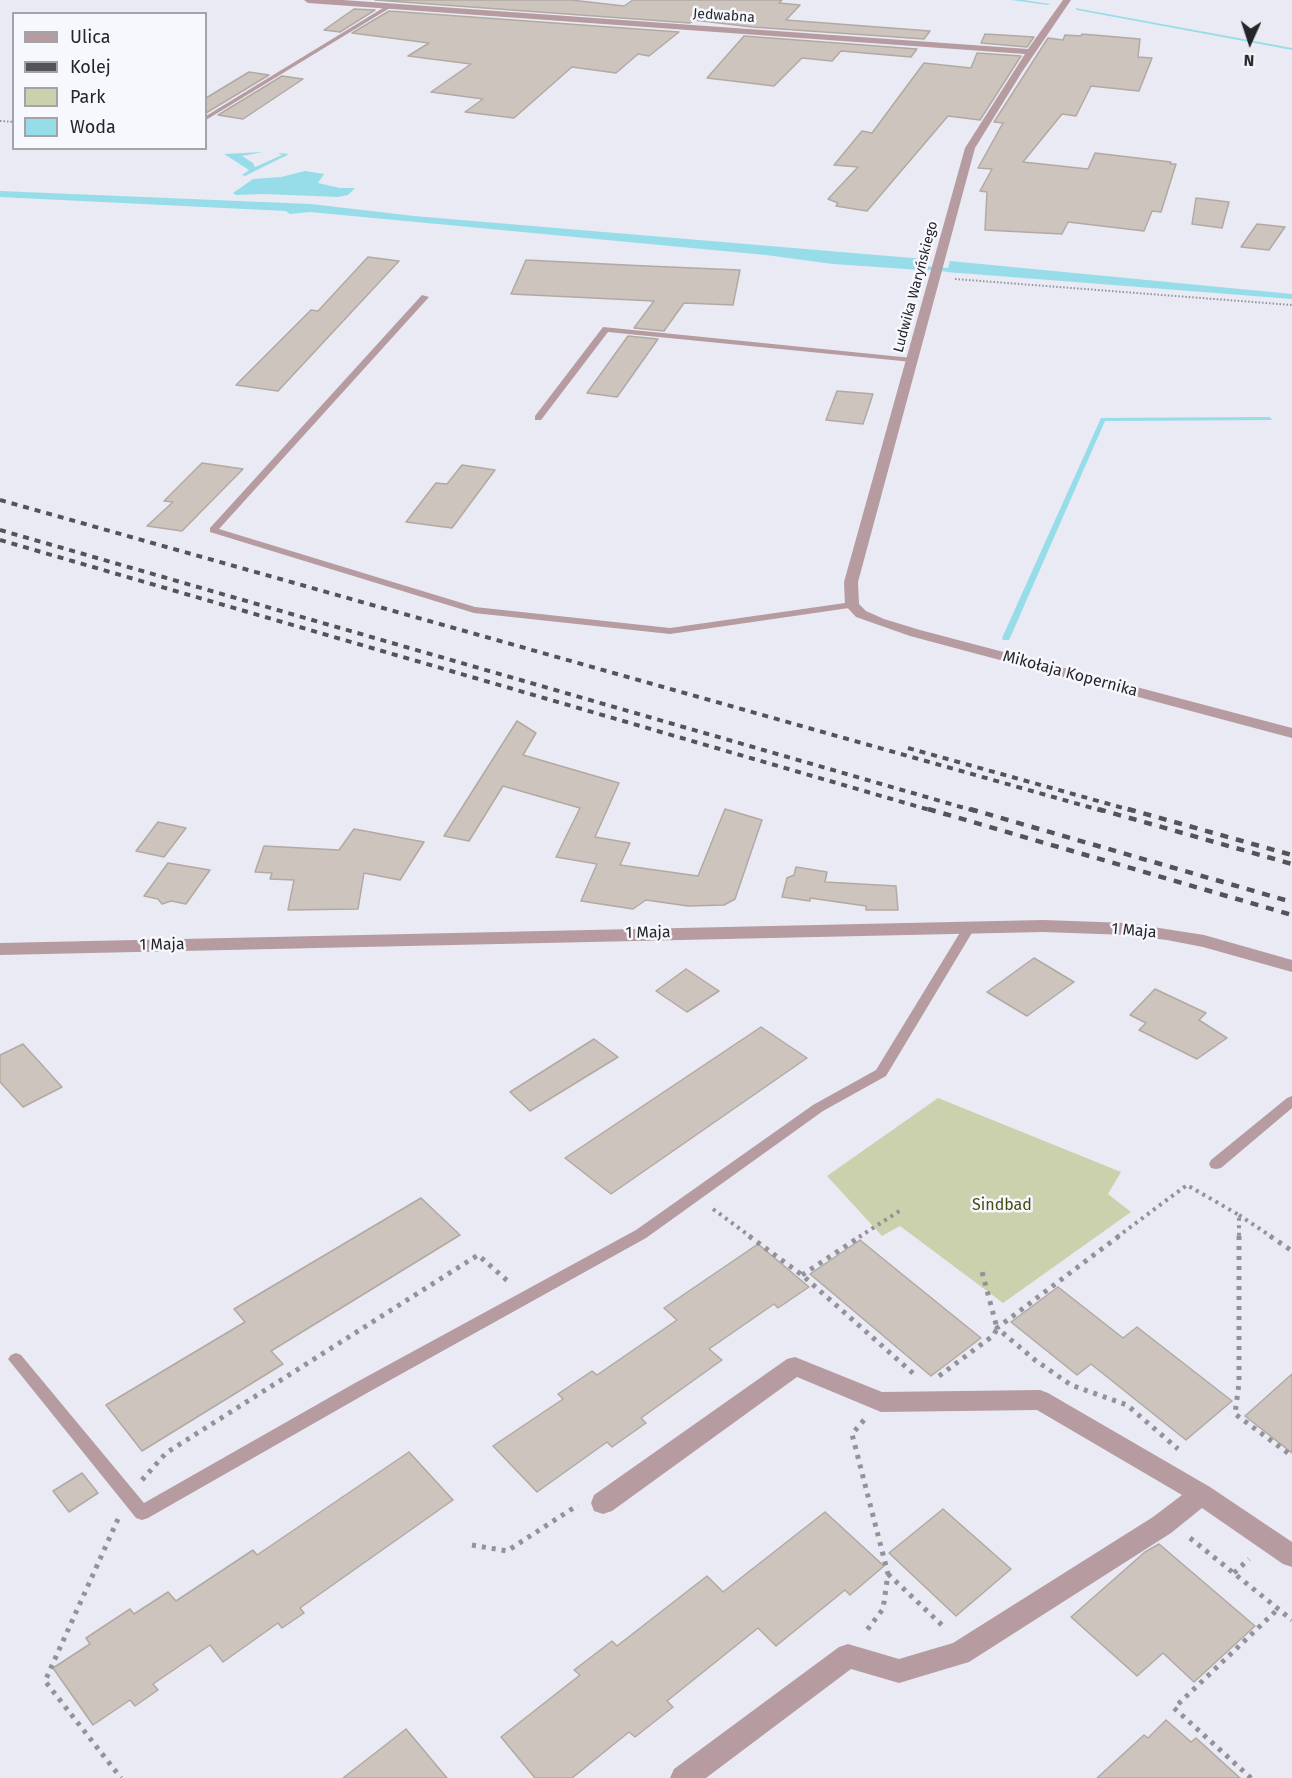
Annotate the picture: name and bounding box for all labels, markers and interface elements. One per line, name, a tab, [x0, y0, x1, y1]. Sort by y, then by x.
street label: Jedwabna	[693, 5, 755, 27]
legend	[12, 12, 207, 150]
north arrow	[1220, 12, 1280, 72]
text: Ulica	[70, 26, 110, 48]
text: N	[1243, 51, 1255, 70]
text: Kolej	[70, 56, 111, 78]
text: Park	[70, 86, 105, 108]
text: Woda	[70, 116, 116, 138]
street label: Ludwika Waryńskiego	[890, 219, 942, 355]
street label: Mikołaja Kopernika	[1001, 647, 1139, 701]
street label: 1 Maja	[1111, 919, 1157, 943]
street label: 1 Maja	[625, 923, 671, 943]
street label: 1 Maja	[139, 935, 185, 955]
park label: Sindbad	[972, 1196, 1032, 1216]

